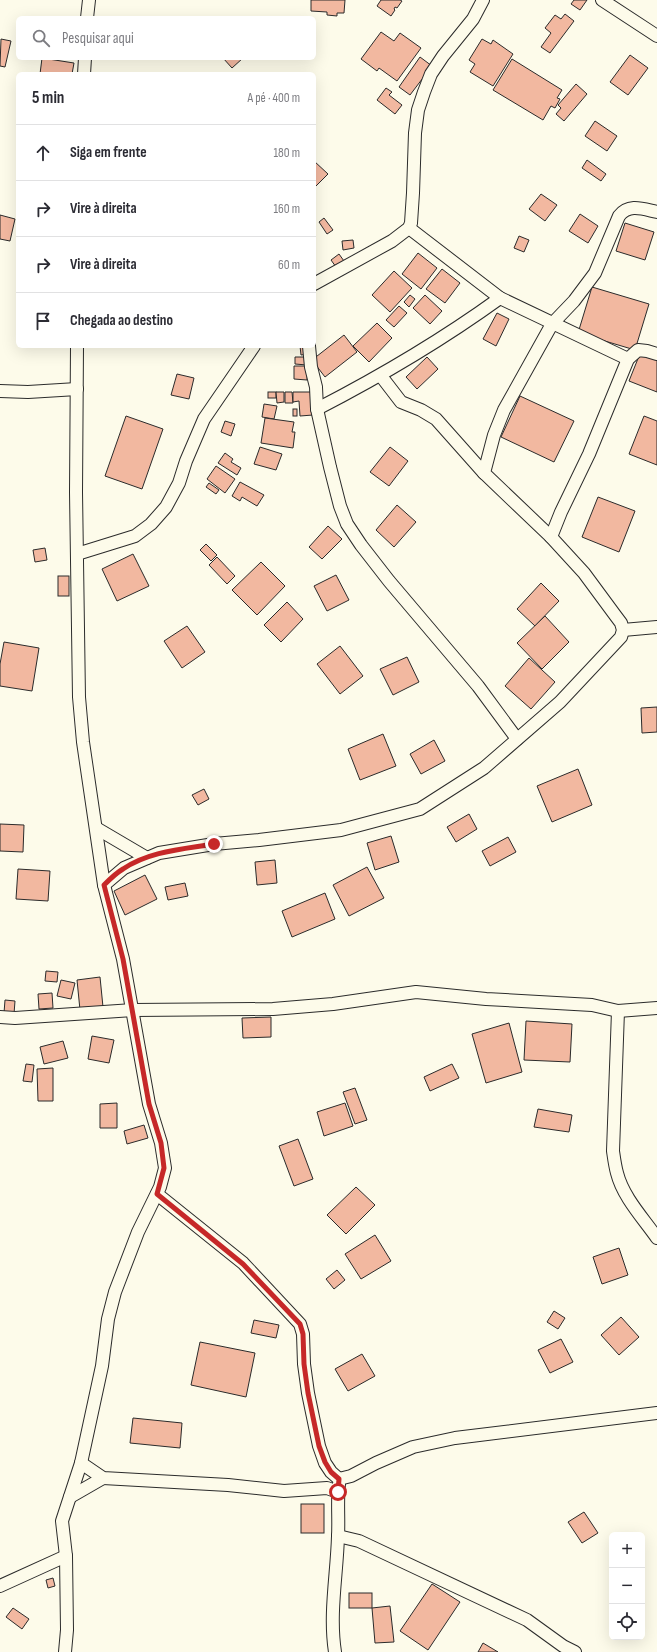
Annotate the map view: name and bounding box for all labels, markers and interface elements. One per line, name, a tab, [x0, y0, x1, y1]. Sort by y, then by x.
search box	[16, 16, 316, 60]
icon: search	[30, 27, 52, 49]
text: Pesquisar aqui	[62, 29, 134, 48]
text: 5 min	[32, 88, 64, 108]
text: A pé · 400 m	[248, 90, 300, 106]
icon: ahead	[32, 142, 54, 164]
text: Siga em frente	[70, 143, 147, 162]
text: 180 m	[274, 145, 300, 161]
icon: right	[32, 198, 54, 220]
text: Vire à direita	[70, 199, 137, 218]
text: 160 m	[274, 201, 300, 217]
icon: right	[32, 254, 54, 276]
text: Vire à direita	[70, 255, 137, 274]
text: 60 m	[278, 257, 300, 273]
icon: arrive	[32, 310, 54, 332]
text: Chegada ao destino	[70, 311, 173, 330]
route end	[205, 835, 223, 853]
route start	[329, 1483, 347, 1501]
map controls	[609, 1532, 645, 1640]
button: +	[609, 1532, 645, 1568]
button: −	[609, 1568, 645, 1604]
button: locate	[609, 1604, 645, 1640]

